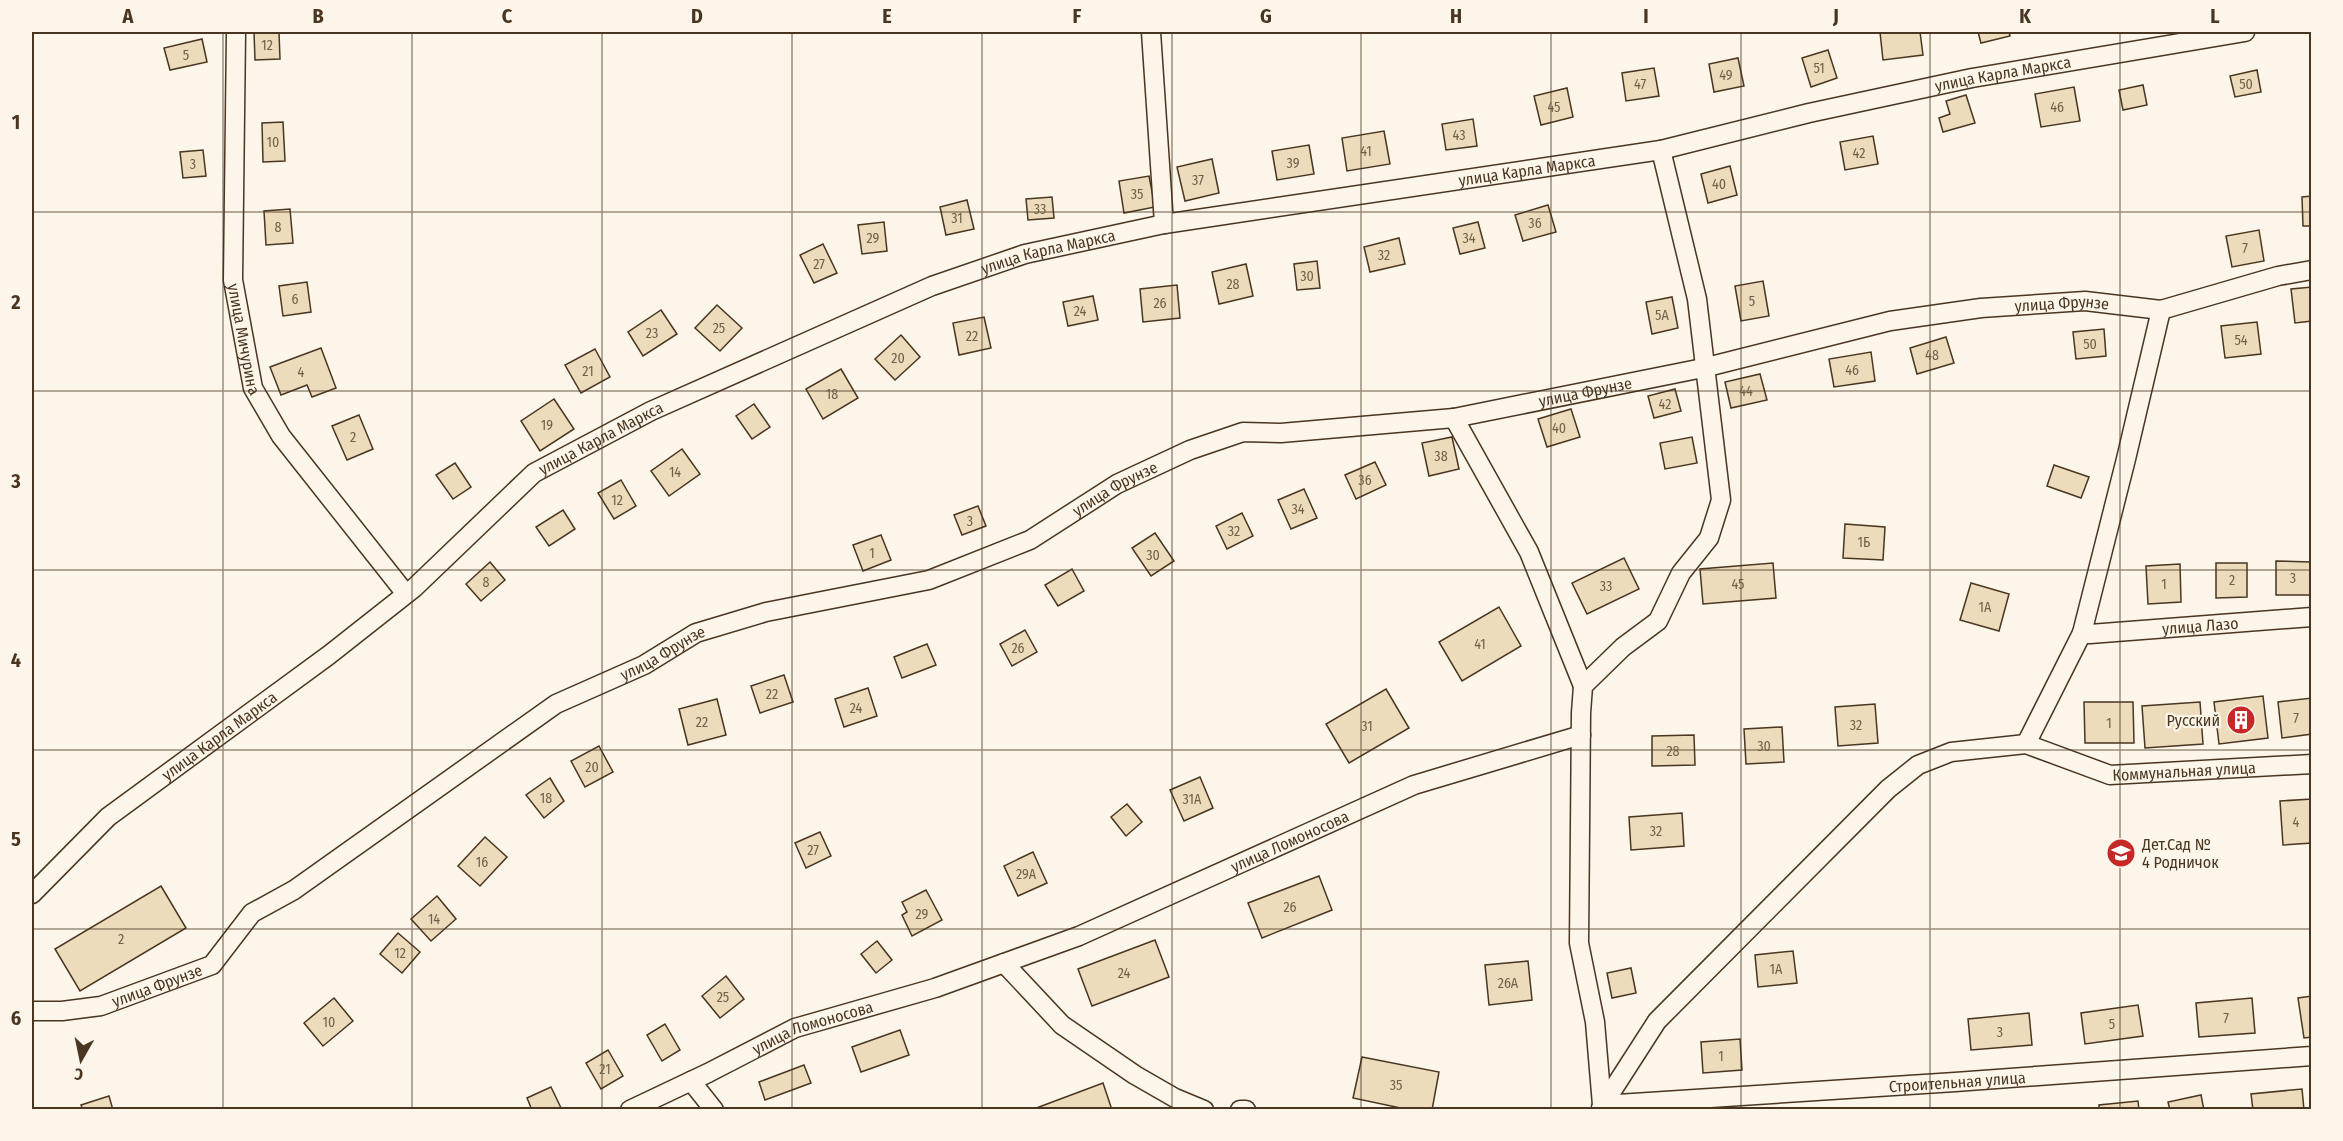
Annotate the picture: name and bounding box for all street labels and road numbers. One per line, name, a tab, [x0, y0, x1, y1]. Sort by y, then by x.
street label: улица Карла Маркса	[1933, 52, 2072, 95]
street label: улица Карла Маркса	[1457, 150, 1597, 190]
street label: улица Карла Маркса	[978, 225, 1117, 278]
street label: улица Мичурина	[224, 282, 264, 398]
street label: улица Фрунзе	[2014, 291, 2110, 315]
street label: улица Фрунзе	[1537, 373, 1634, 410]
street label: улица Карла Маркса	[535, 397, 666, 478]
street label: улица Фрунзе	[1069, 457, 1160, 520]
street label: улица Лазо	[2161, 613, 2239, 638]
street label: улица Фрунзе	[617, 621, 707, 684]
street label: улица Карла Маркса	[158, 687, 281, 784]
street label: Коммунальная улица	[2112, 758, 2257, 784]
street label: улица Ломоносова	[1228, 806, 1352, 876]
street label: улица Фрунзе	[109, 960, 205, 1011]
street label: улица Ломоносова	[749, 997, 875, 1058]
street label: Строительная улица	[1888, 1067, 2026, 1096]

